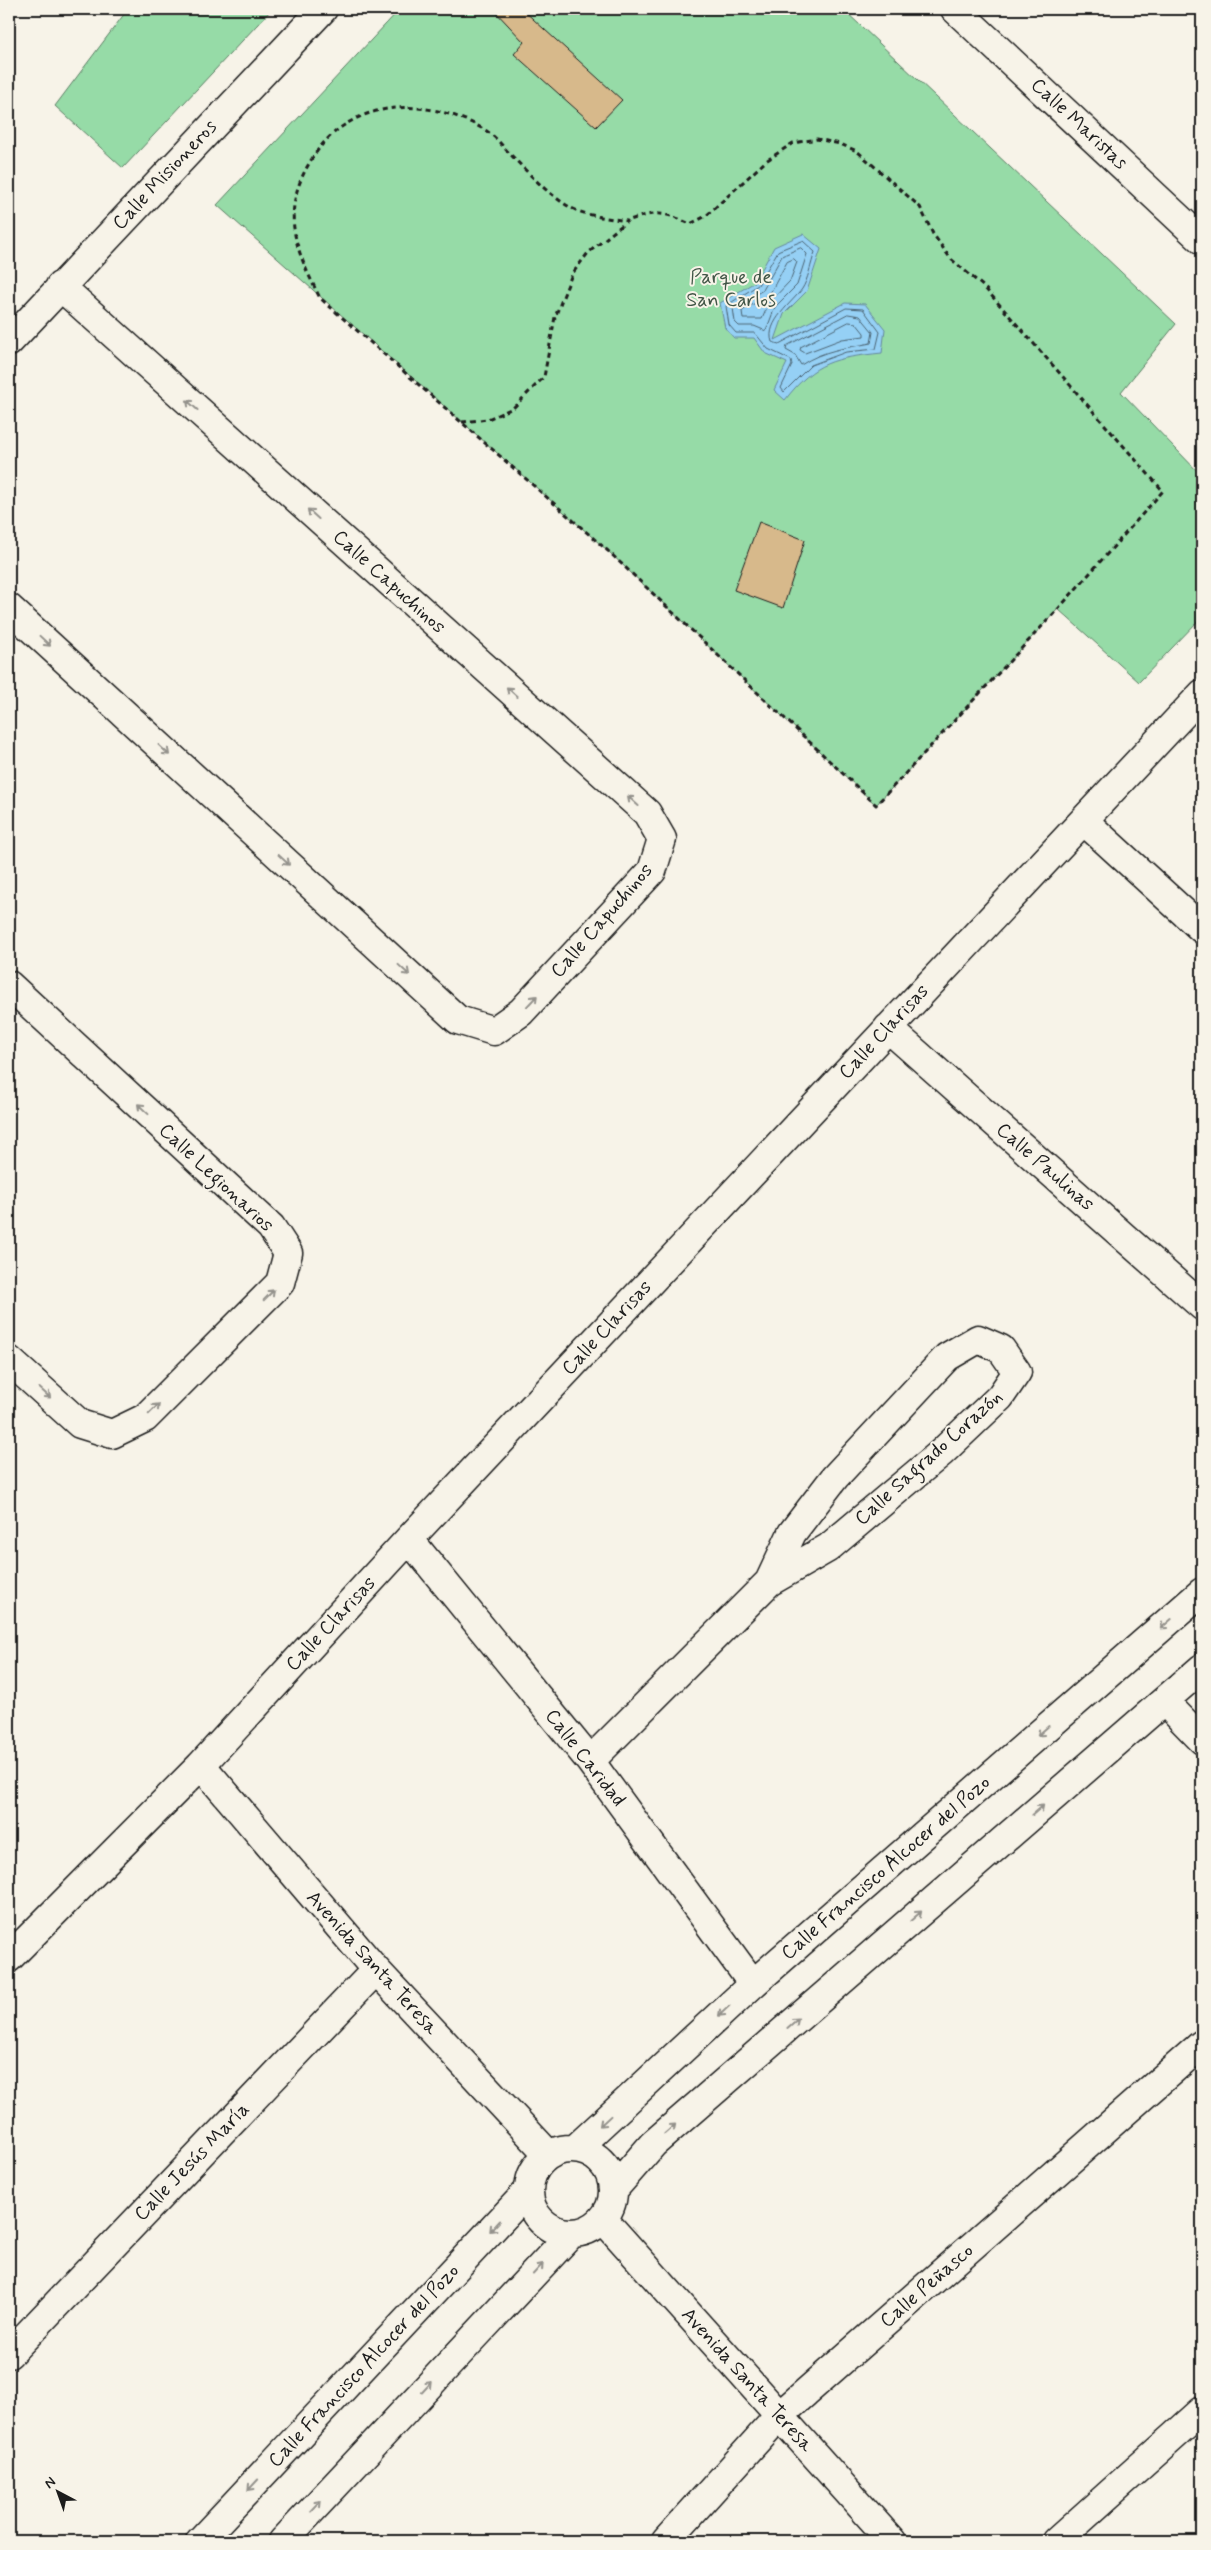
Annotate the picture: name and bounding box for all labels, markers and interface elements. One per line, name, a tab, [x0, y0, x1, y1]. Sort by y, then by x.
street label: Calle Maristas	[1025, 72, 1133, 176]
street label: Calle Misioneros	[107, 114, 223, 236]
park label: Parque de San Carlos	[686, 264, 776, 314]
one-way arrow	[185, 399, 198, 411]
one-way arrow	[306, 508, 319, 519]
street label: Calle Capuchinos	[327, 524, 451, 640]
one-way arrow	[38, 635, 51, 647]
one-way arrow	[505, 686, 518, 698]
one-way arrow	[158, 745, 171, 756]
one-way arrow	[626, 795, 639, 807]
one-way arrow	[278, 854, 291, 866]
street label: Calle Capuchinos	[545, 858, 659, 984]
one-way arrow	[398, 964, 410, 976]
street label: Calle Clarisas	[833, 979, 935, 1085]
one-way arrow	[526, 994, 538, 1007]
one-way arrow	[136, 1103, 149, 1115]
street label: Calle Legionarios	[151, 1117, 280, 1240]
street label: Calle Paulinas	[990, 1117, 1100, 1217]
street label: Calle Clarisas	[556, 1275, 658, 1381]
one-way arrow	[262, 1289, 274, 1301]
street label: Calle Sagrado Corazón	[849, 1384, 1010, 1533]
one-way arrow	[38, 1387, 51, 1398]
one-way arrow	[147, 1404, 159, 1416]
street label: Calle Clarisas	[280, 1571, 382, 1677]
one-way arrow	[1159, 1618, 1172, 1629]
street label: Calle Caridad	[538, 1704, 632, 1812]
one-way arrow	[1037, 1725, 1050, 1736]
street label: Calle Francisco Alcocer del Pozo	[776, 1770, 996, 1966]
one-way arrow	[1032, 1804, 1045, 1816]
street label: Avenida Santa Teresa	[300, 1885, 445, 2042]
one-way arrow	[909, 1911, 922, 1922]
one-way arrow	[718, 2005, 730, 2017]
one-way arrow	[786, 2017, 799, 2029]
street label: Calle Jesús María	[128, 2097, 256, 2227]
one-way arrow	[598, 2115, 611, 2127]
one-way arrow	[663, 2124, 676, 2135]
one-way arrow	[489, 2219, 501, 2232]
street label: Calle Peñasco	[874, 2238, 980, 2334]
street label: Calle Francisco Alcocer del Pozo	[262, 2258, 466, 2474]
one-way arrow	[532, 2262, 544, 2275]
street label: Avenida Santa Teresa	[675, 2302, 820, 2459]
one-way arrow	[421, 2381, 433, 2394]
north arrow	[32, 2468, 82, 2518]
text: N	[41, 2473, 60, 2493]
one-way arrow	[247, 2479, 259, 2491]
one-way arrow	[310, 2499, 322, 2512]

